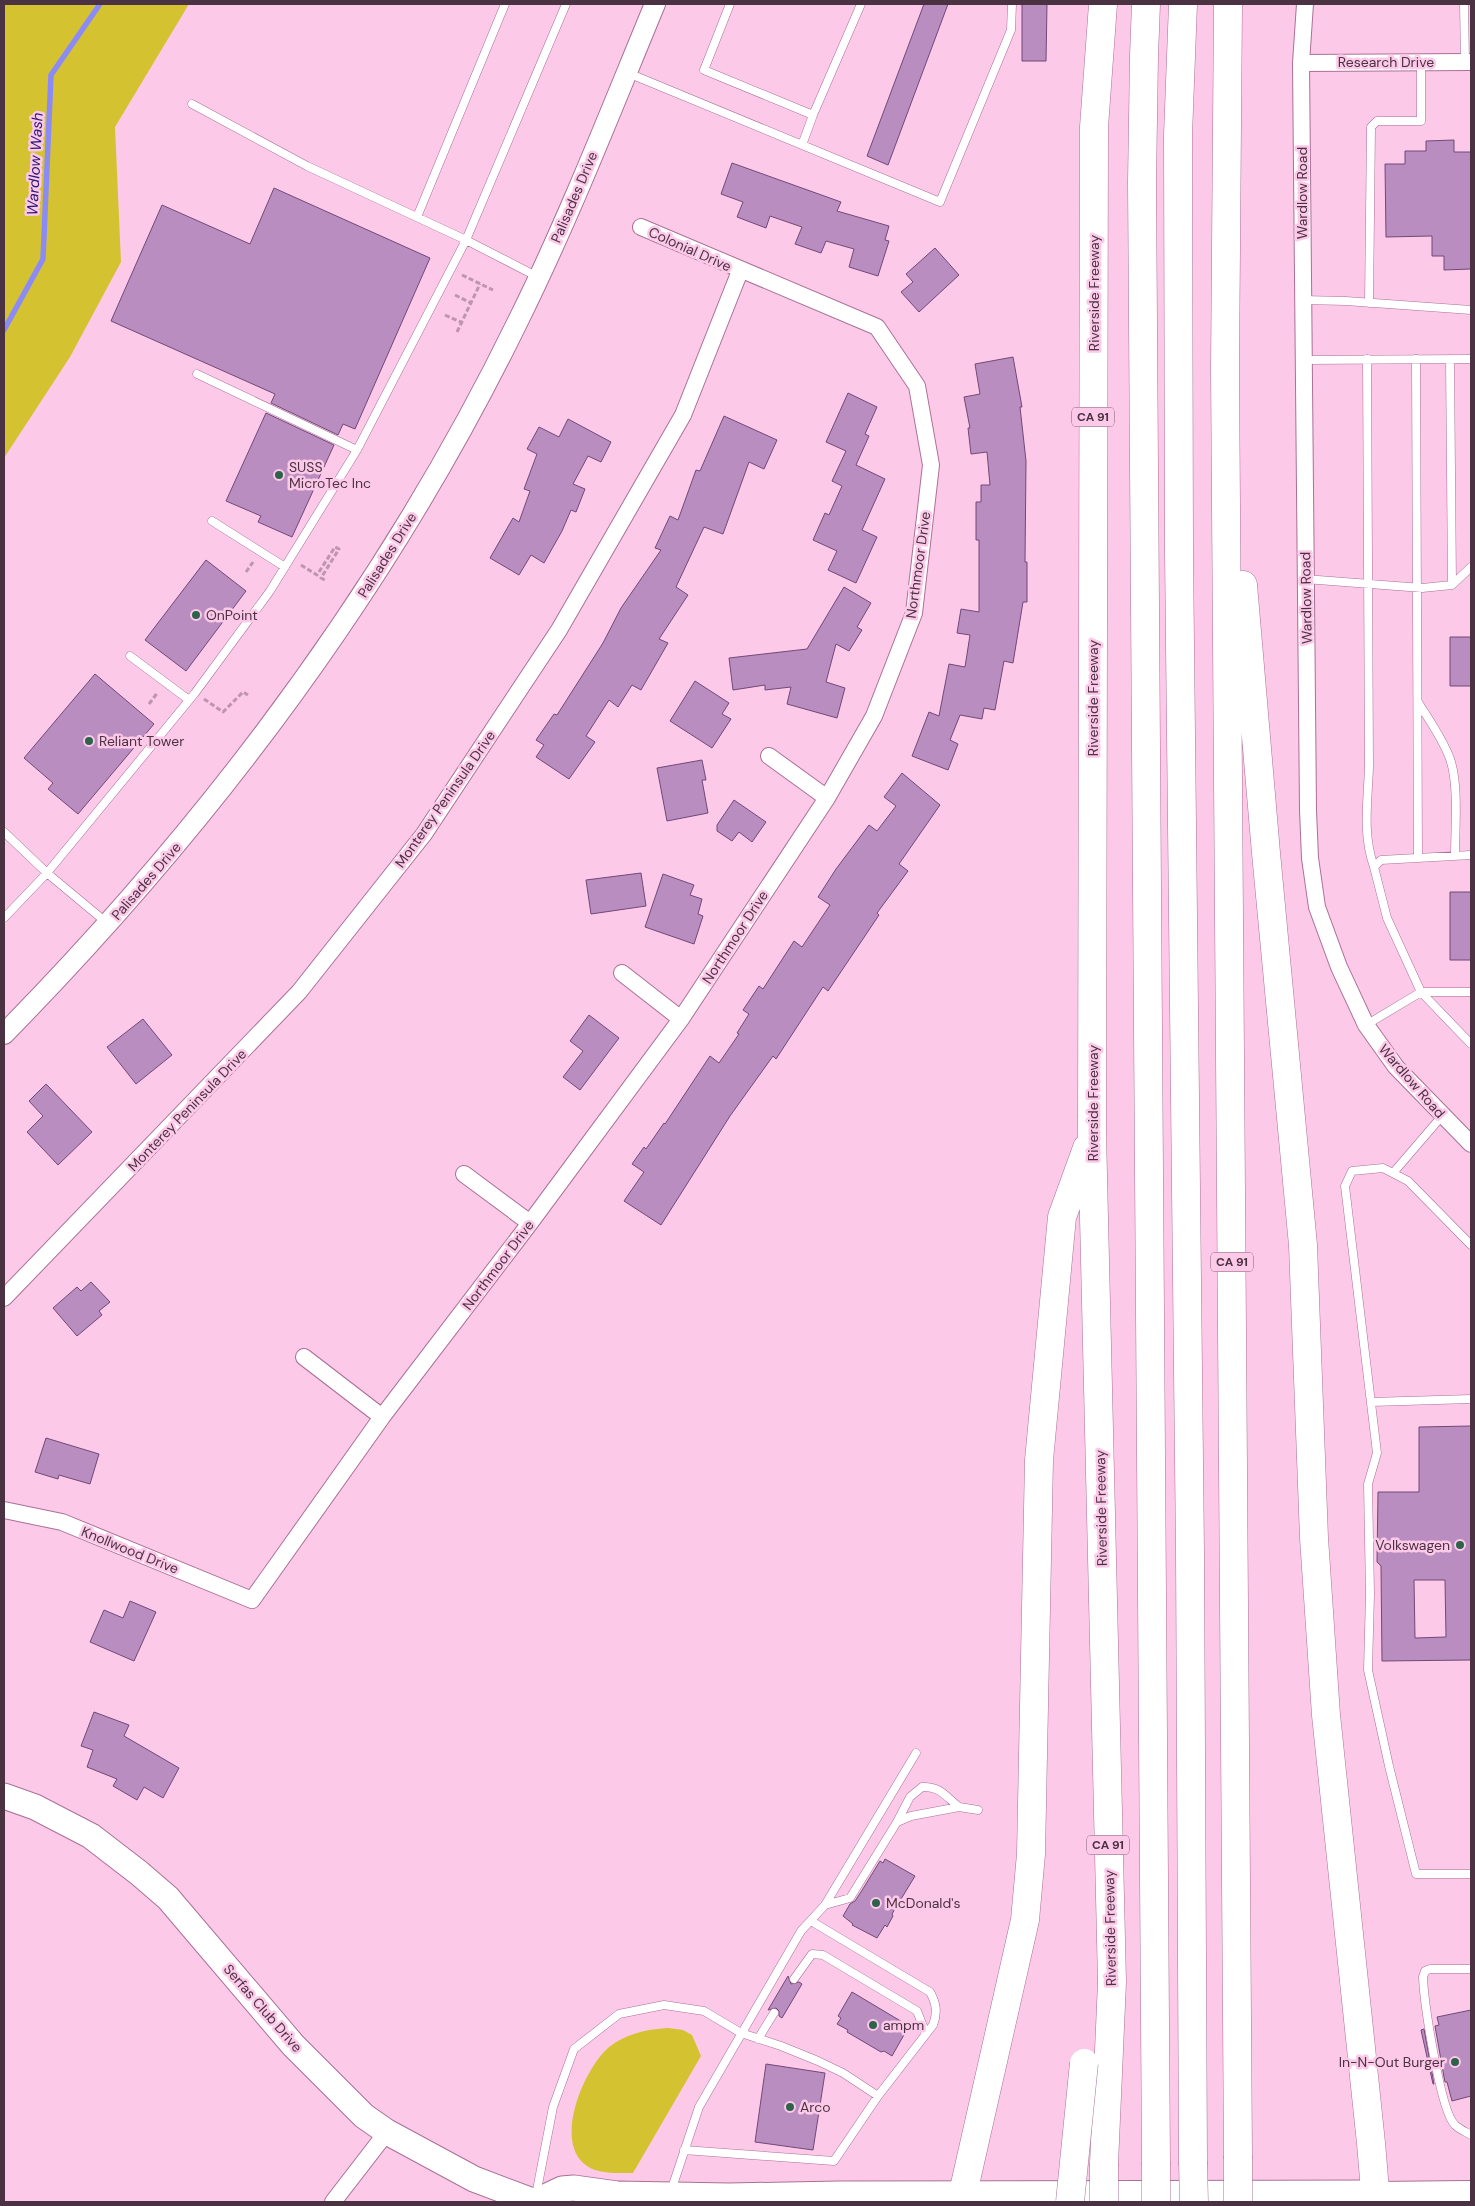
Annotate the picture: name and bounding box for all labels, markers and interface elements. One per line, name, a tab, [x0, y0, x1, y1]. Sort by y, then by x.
street label: Research Drive	[1338, 53, 1434, 71]
water label: Wardlow Wash	[22, 112, 48, 216]
street label: Wardlow Road	[1293, 147, 1311, 239]
street label: Palisades Drive	[547, 149, 601, 245]
street label: Colonial Drive	[646, 223, 734, 275]
street label: Riverside Freeway	[1085, 235, 1103, 351]
road number: CA 91	[1072, 408, 1114, 427]
place label: SUSS MicroTec Inc	[289, 458, 371, 492]
marker: SUSS MicroTec Inc	[273, 469, 285, 481]
street label: Palisades Drive	[354, 509, 420, 601]
street label: Northmoor Drive	[902, 510, 934, 620]
street label: Wardlow Road	[1296, 552, 1316, 644]
place label: OnPoint	[206, 606, 258, 624]
marker: OnPoint	[190, 609, 202, 621]
street label: Riverside Freeway	[1084, 640, 1102, 756]
street label: Monterey Peninsula Drive	[391, 727, 499, 871]
place label: Reliant Tower	[99, 732, 184, 750]
marker: Reliant Tower	[83, 735, 95, 747]
street label: Palisades Drive	[107, 838, 185, 924]
street label: Northmoor Drive	[698, 887, 772, 987]
street label: Wardlow Road	[1375, 1040, 1449, 1122]
street label: Monterey Peninsula Drive	[124, 1045, 250, 1175]
street label: Riverside Freeway	[1084, 1045, 1102, 1161]
street label: Northmoor Drive	[458, 1216, 538, 1313]
road number: CA 91	[1211, 1252, 1253, 1272]
street label: Riverside Freeway	[1091, 1449, 1111, 1566]
street label: Knollwood Drive	[79, 1522, 181, 1578]
place label: Volkswagen	[1375, 1536, 1450, 1554]
marker: Volkswagen	[1454, 1539, 1466, 1551]
road number: CA 91	[1087, 1836, 1129, 1854]
street label: Riverside Freeway	[1100, 1869, 1120, 1986]
place label: McDonald's	[886, 1894, 961, 1912]
marker: McDonald's	[870, 1897, 882, 1909]
street label: Serfas Club Drive	[220, 1960, 306, 2056]
place label: ampm	[883, 2016, 924, 2034]
marker: ampm	[867, 2019, 879, 2031]
place label: In-N-Out Burger	[1339, 2053, 1445, 2071]
marker: In-N-Out Burger	[1449, 2056, 1461, 2068]
place label: Arco	[800, 2098, 831, 2116]
marker: Arco	[784, 2101, 796, 2113]

